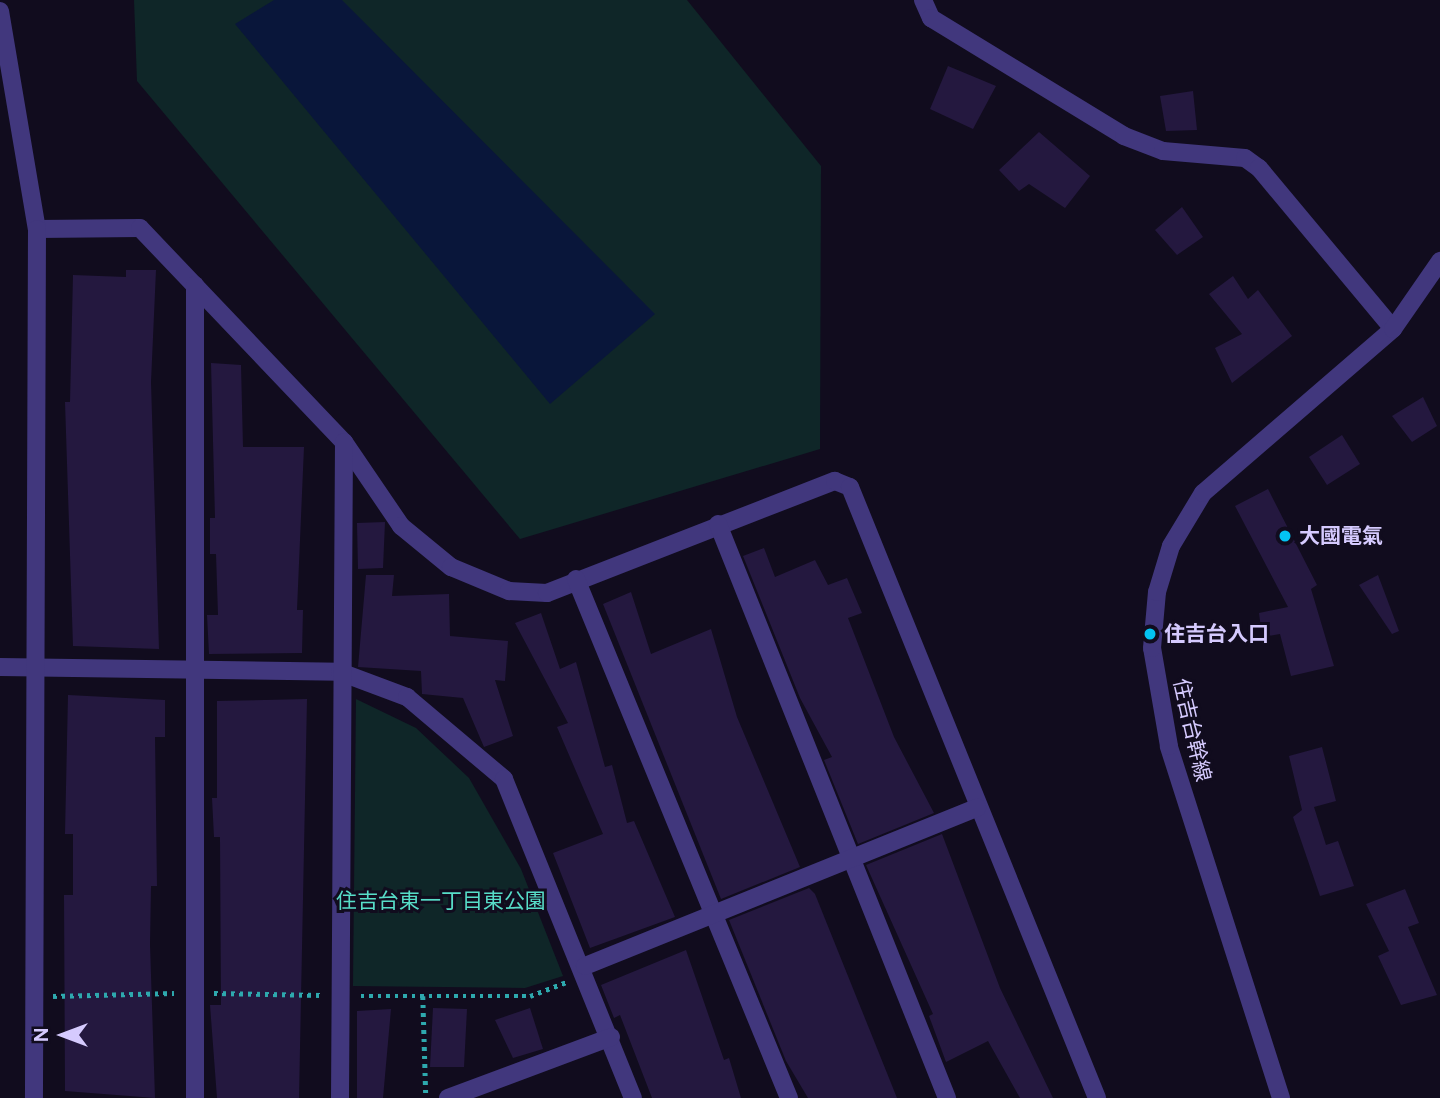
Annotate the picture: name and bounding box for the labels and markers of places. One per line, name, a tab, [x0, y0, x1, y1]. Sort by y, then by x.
place label: 大國電氣	[1299, 523, 1383, 549]
marker: 大國電氣	[1277, 528, 1293, 544]
place label: 住吉台入口	[1164, 621, 1269, 647]
marker: 住吉台入口	[1142, 626, 1158, 642]

